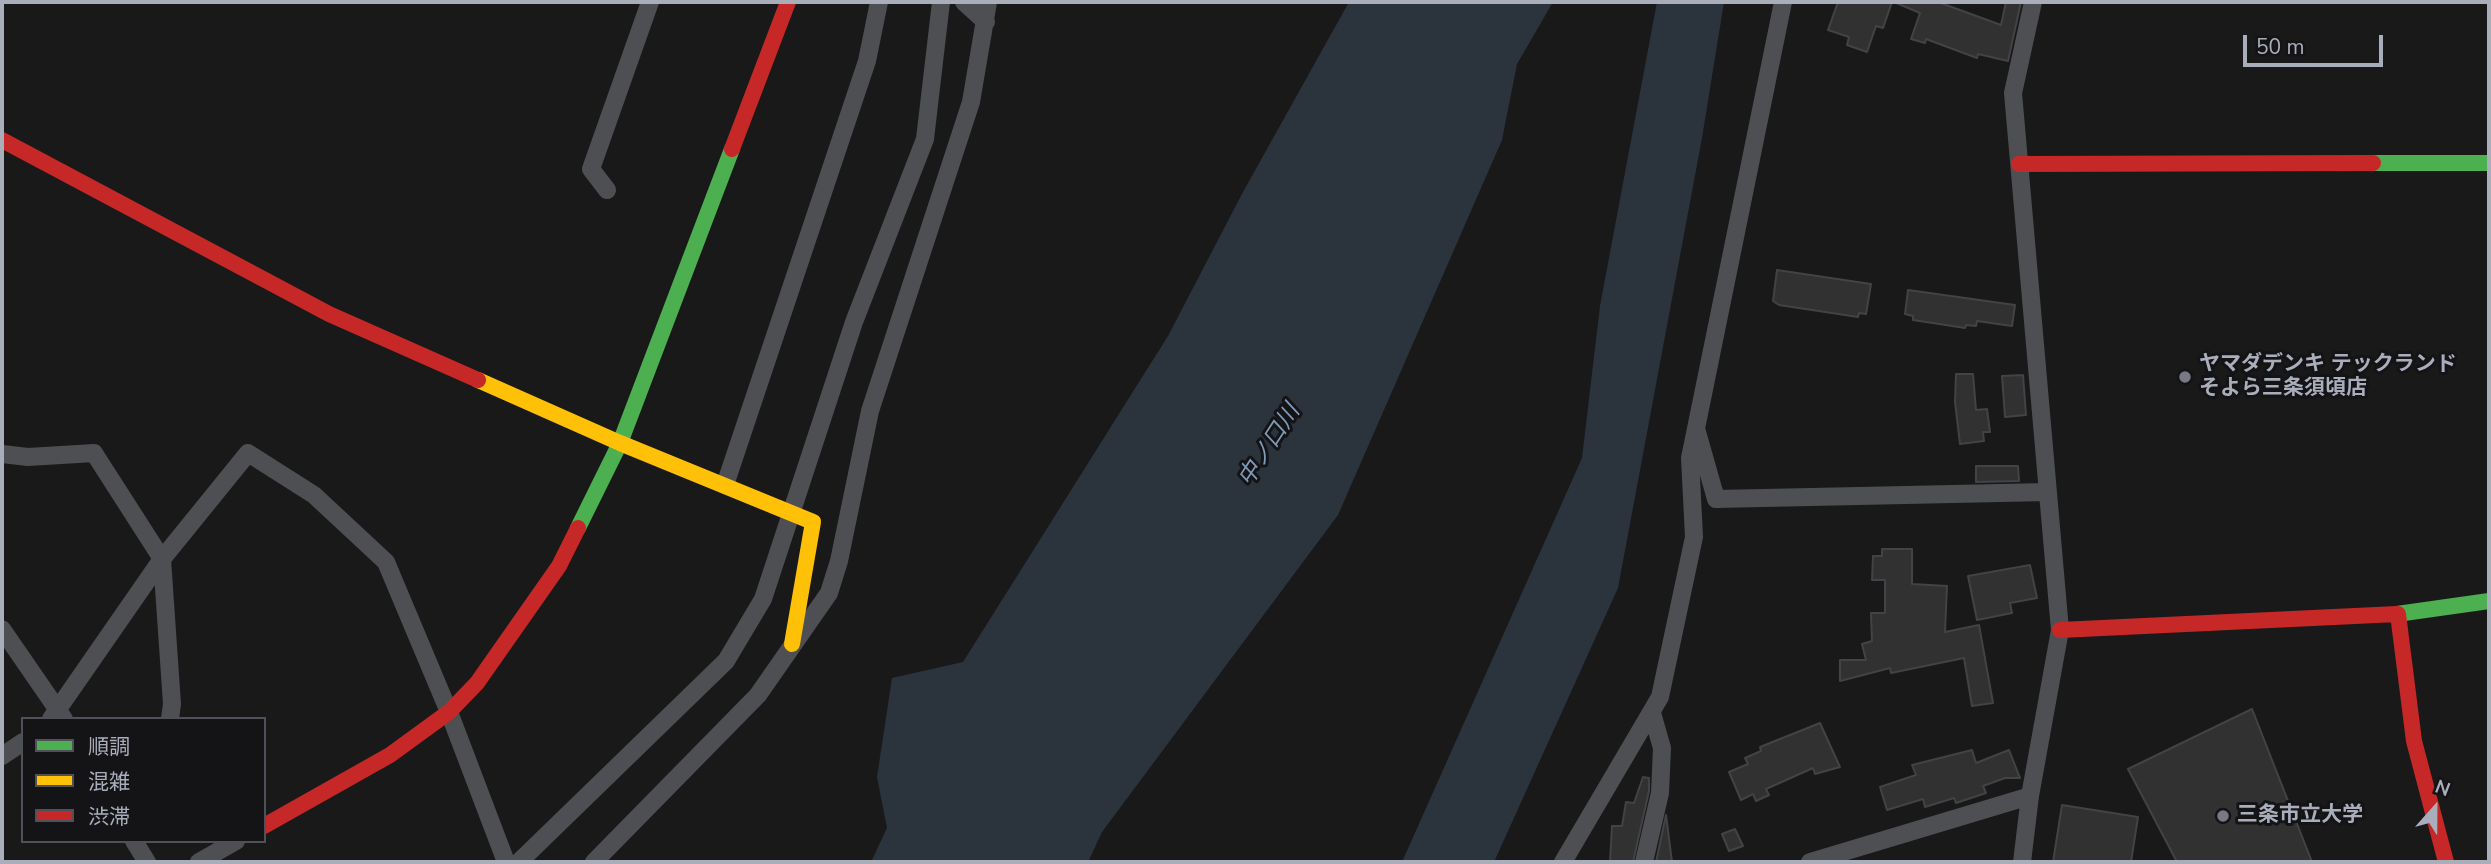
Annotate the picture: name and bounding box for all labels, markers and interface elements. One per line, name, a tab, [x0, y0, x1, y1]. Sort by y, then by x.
scale bar	[2246, 21, 2386, 65]
text: 50 m	[2256, 33, 2305, 61]
place label: ヤマダデンキ テックランド そよら三条須頃店	[2199, 352, 2457, 402]
marker: ヤマダデンキ テックランド そよら三条須頃店	[2177, 369, 2193, 385]
water label: 中ノ口川	[1233, 400, 1307, 492]
legend	[21, 717, 266, 843]
text: 順調	[88, 733, 130, 761]
text: 混雑	[88, 768, 130, 796]
north arrow	[2400, 773, 2470, 843]
text: N	[2431, 774, 2454, 803]
text: 渋滞	[88, 803, 130, 831]
place label: 三条市立大学	[2237, 803, 2363, 829]
marker: 三条市立大学	[2215, 808, 2231, 824]

